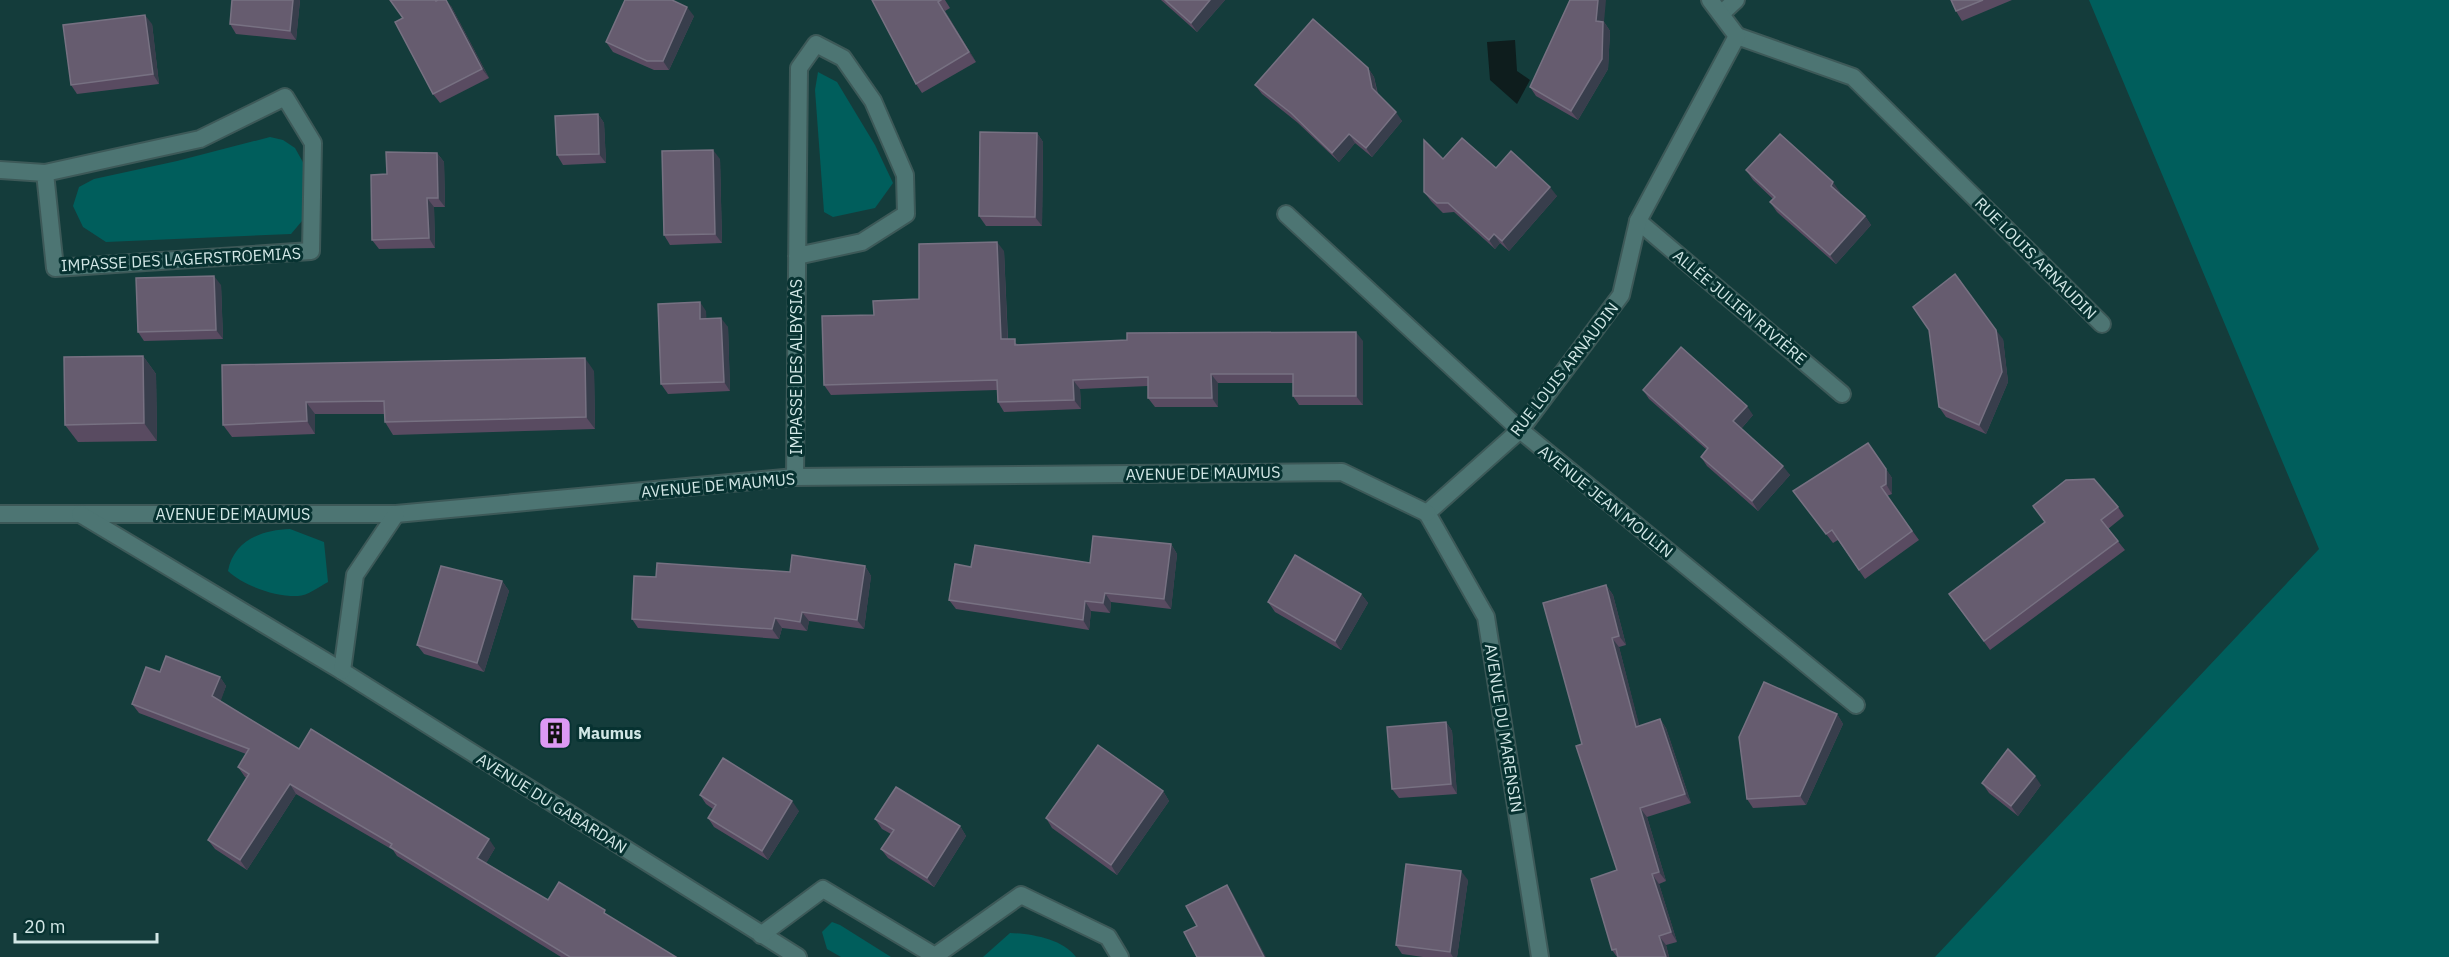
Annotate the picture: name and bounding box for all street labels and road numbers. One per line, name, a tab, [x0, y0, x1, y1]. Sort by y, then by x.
street label: RUE LOUIS ARNAUDIN	[1971, 193, 2101, 323]
street label: IMPASSE DES LAGERSTROEMIAS	[61, 243, 301, 275]
street label: ALLÉE JULIEN RIVIÈRE	[1669, 244, 1812, 369]
street label: IMPASSE DES ALBYSIAS	[786, 279, 806, 455]
street label: RUE LOUIS ARNAUDIN	[1506, 298, 1622, 440]
street label: AVENUE JEAN MOULIN	[1535, 440, 1677, 562]
street label: AVENUE DE MAUMUS	[1125, 462, 1281, 484]
street label: AVENUE DE MAUMUS	[640, 468, 796, 502]
street label: AVENUE DE MAUMUS	[156, 504, 310, 524]
street label: AVENUE DU MARENSIN	[1481, 642, 1527, 814]
street label: AVENUE DU GABARDAN	[473, 749, 631, 857]

